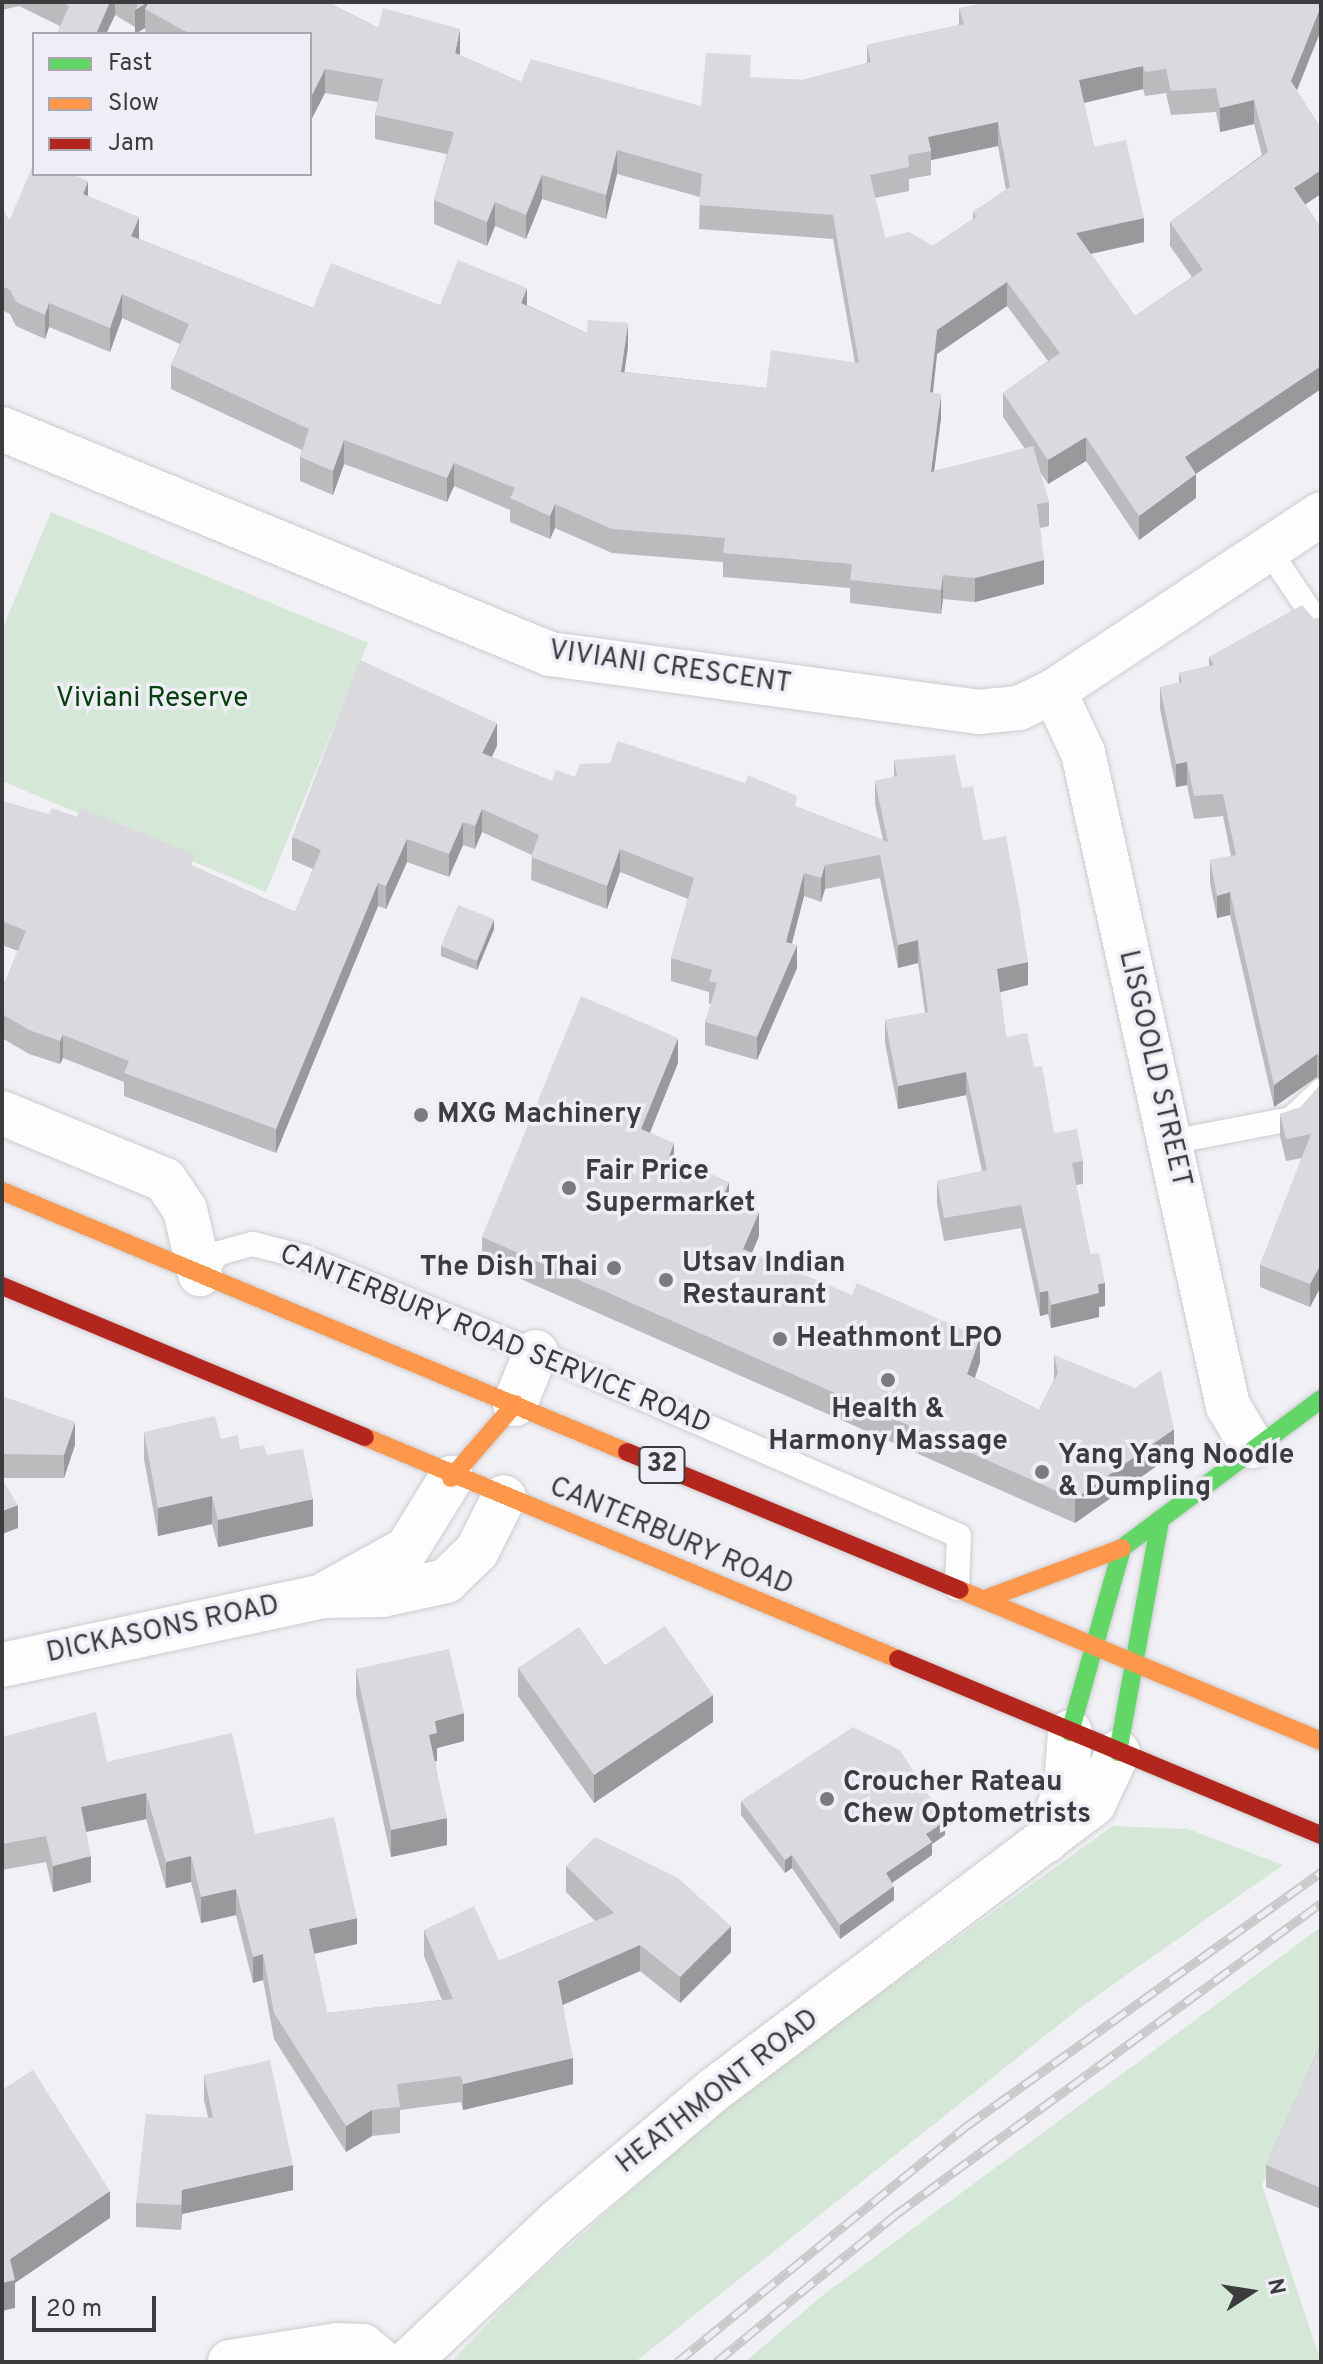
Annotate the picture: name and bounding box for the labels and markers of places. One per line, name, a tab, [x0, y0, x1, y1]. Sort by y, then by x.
place label: MXG Machinery	[437, 1098, 642, 1132]
marker: MXG Machinery	[412, 1106, 430, 1124]
place label: Fair Price Supermarket	[585, 1155, 755, 1221]
marker: Fair Price Supermarket	[560, 1179, 578, 1197]
place label: Utsav Indian Restaurant	[682, 1247, 846, 1313]
place label: The Dish Thai	[420, 1251, 598, 1285]
marker: The Dish Thai	[605, 1259, 623, 1277]
marker: Utsav Indian Restaurant	[657, 1271, 675, 1289]
place label: Heathmont LPO	[796, 1322, 1003, 1356]
marker: Heathmont LPO	[771, 1330, 789, 1348]
marker: Health & Harmony Massage	[879, 1371, 897, 1389]
place label: Health & Harmony Massage	[768, 1393, 1008, 1459]
place label: Yang Yang Noodle & Dumpling	[1058, 1439, 1295, 1505]
marker: Yang Yang Noodle & Dumpling	[1033, 1463, 1051, 1481]
place label: Croucher Rateau Chew Optometrists	[843, 1766, 1091, 1832]
marker: Croucher Rateau Chew Optometrists	[818, 1790, 836, 1808]

